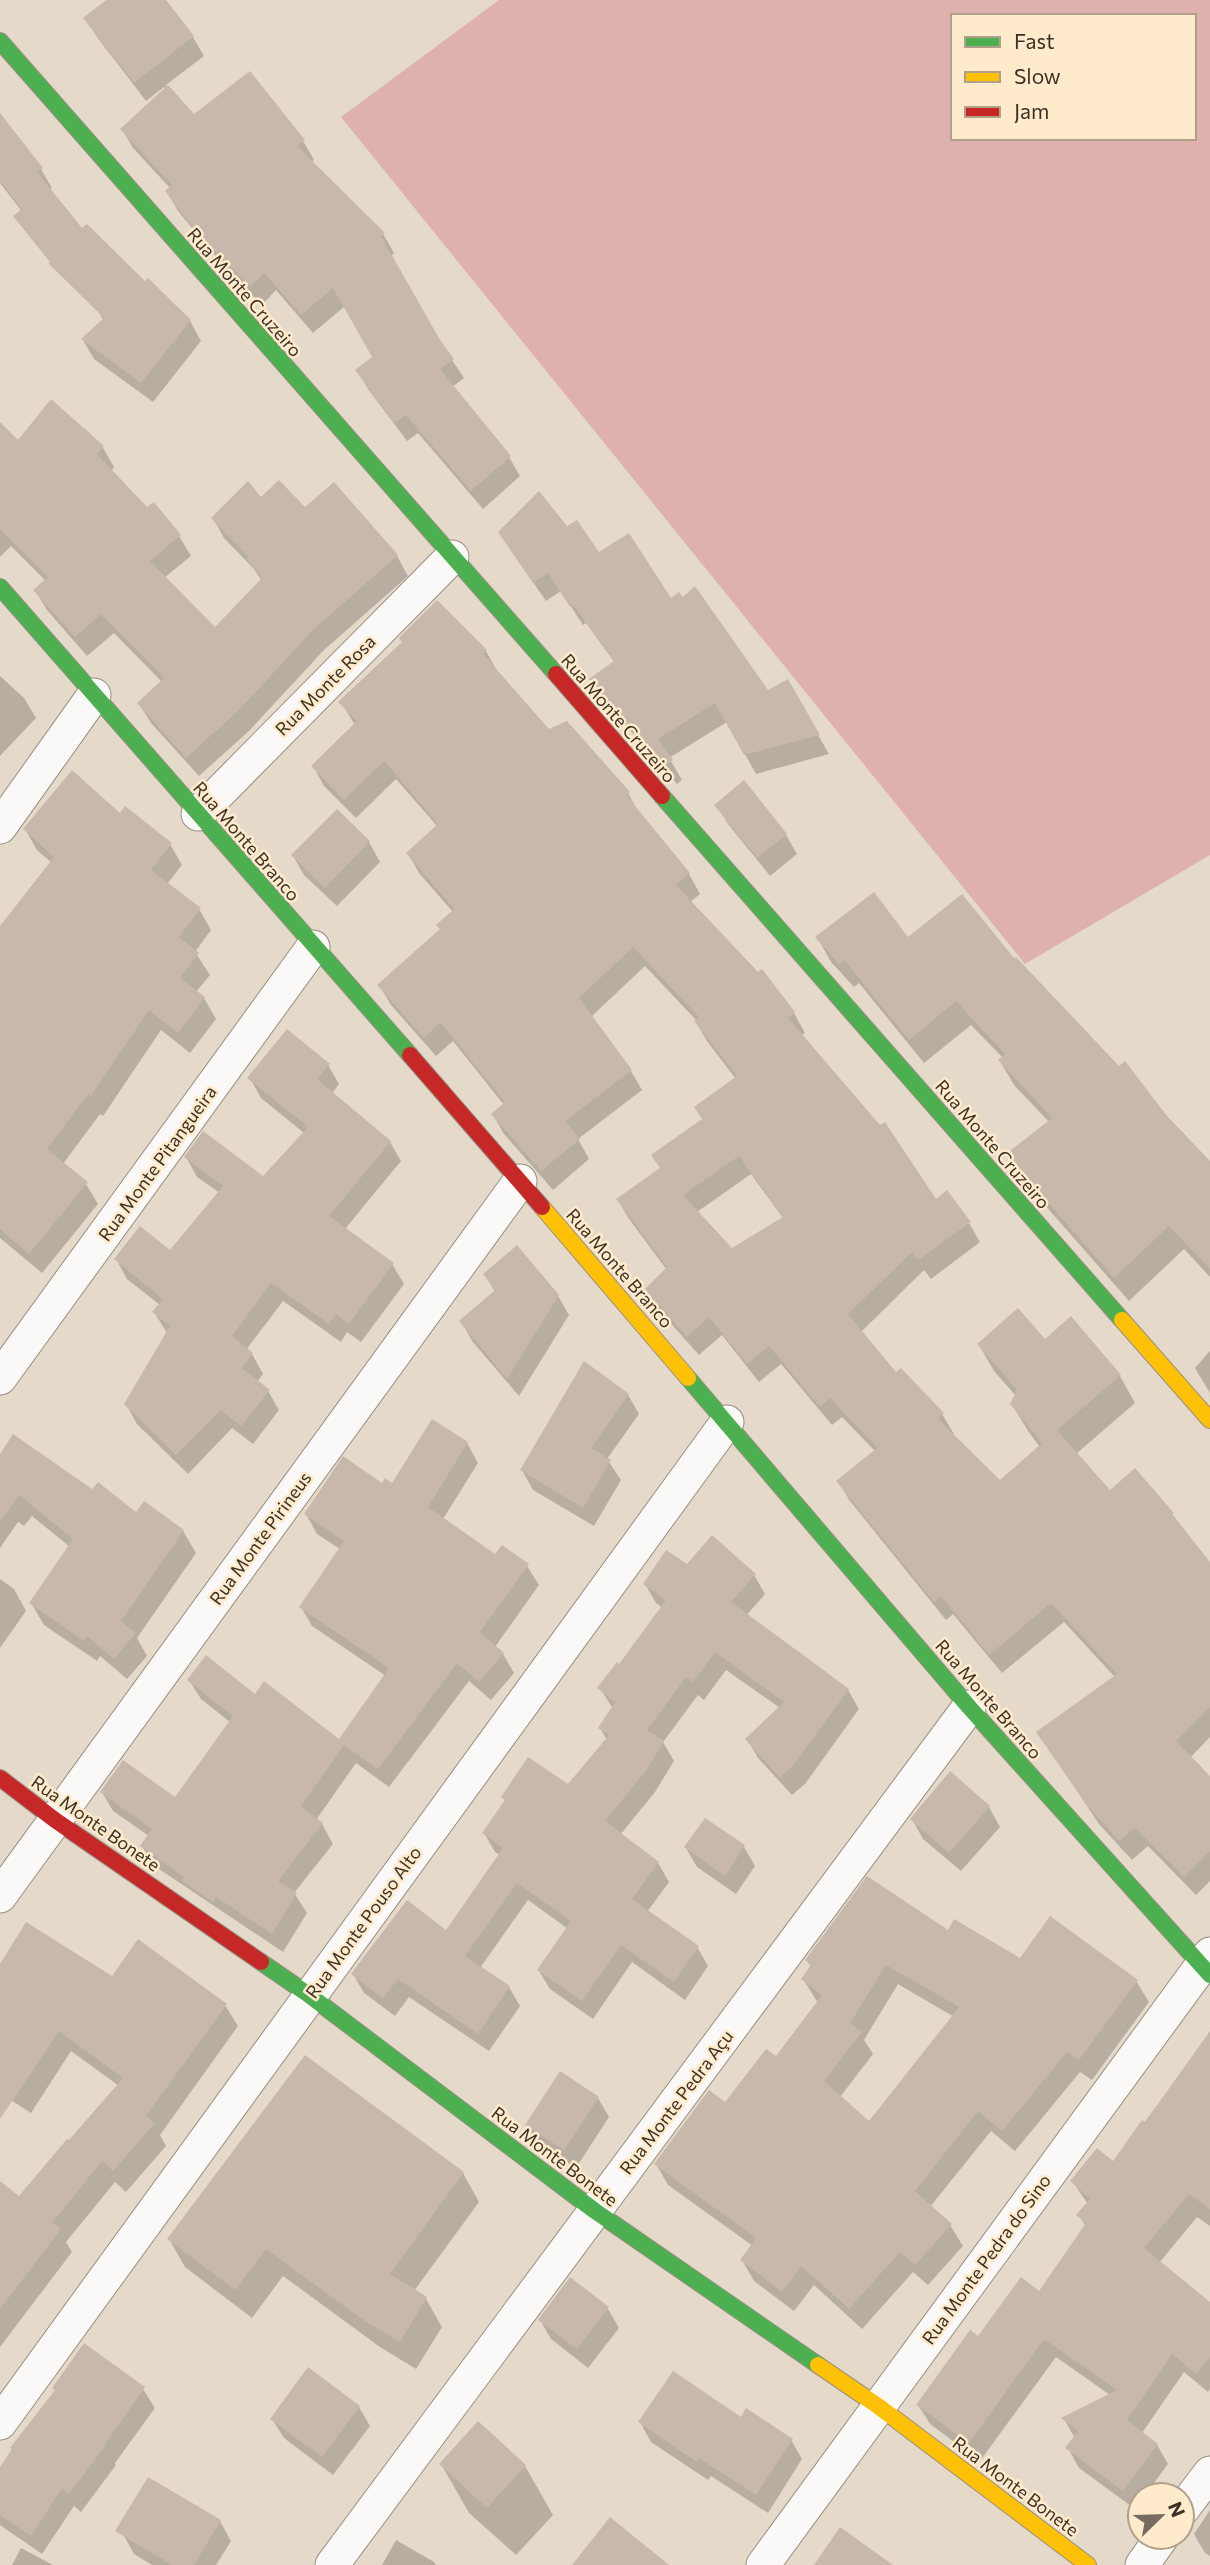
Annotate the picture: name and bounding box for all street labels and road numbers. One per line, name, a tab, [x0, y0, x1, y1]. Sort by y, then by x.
street label: Rua Monte Cruzeiro	[183, 223, 307, 361]
street label: Rua Monte Rosa	[270, 630, 380, 740]
street label: Rua Monte Cruzeiro	[557, 649, 681, 787]
street label: Rua Monte Branco	[189, 777, 305, 905]
street label: Rua Monte Cruzeiro	[931, 1075, 1055, 1213]
street label: Rua Monte Pitangueira	[93, 1081, 221, 1245]
street label: Rua Monte Branco	[562, 1204, 678, 1332]
street label: Rua Monte Pirineus	[204, 1467, 316, 1609]
street label: Rua Monte Branco	[931, 1635, 1047, 1763]
street label: Rua Monte Bonete	[27, 1770, 165, 1876]
street label: Rua Monte Pouso Alto	[300, 1842, 426, 2002]
street label: Rua Monte Pedra Açu	[615, 2025, 737, 2179]
street label: Rua Monte Bonete	[488, 2101, 622, 2211]
street label: Rua Monte Pedra do Sino	[917, 2170, 1055, 2348]
street label: Rua Monte Bonete	[949, 2431, 1083, 2541]

